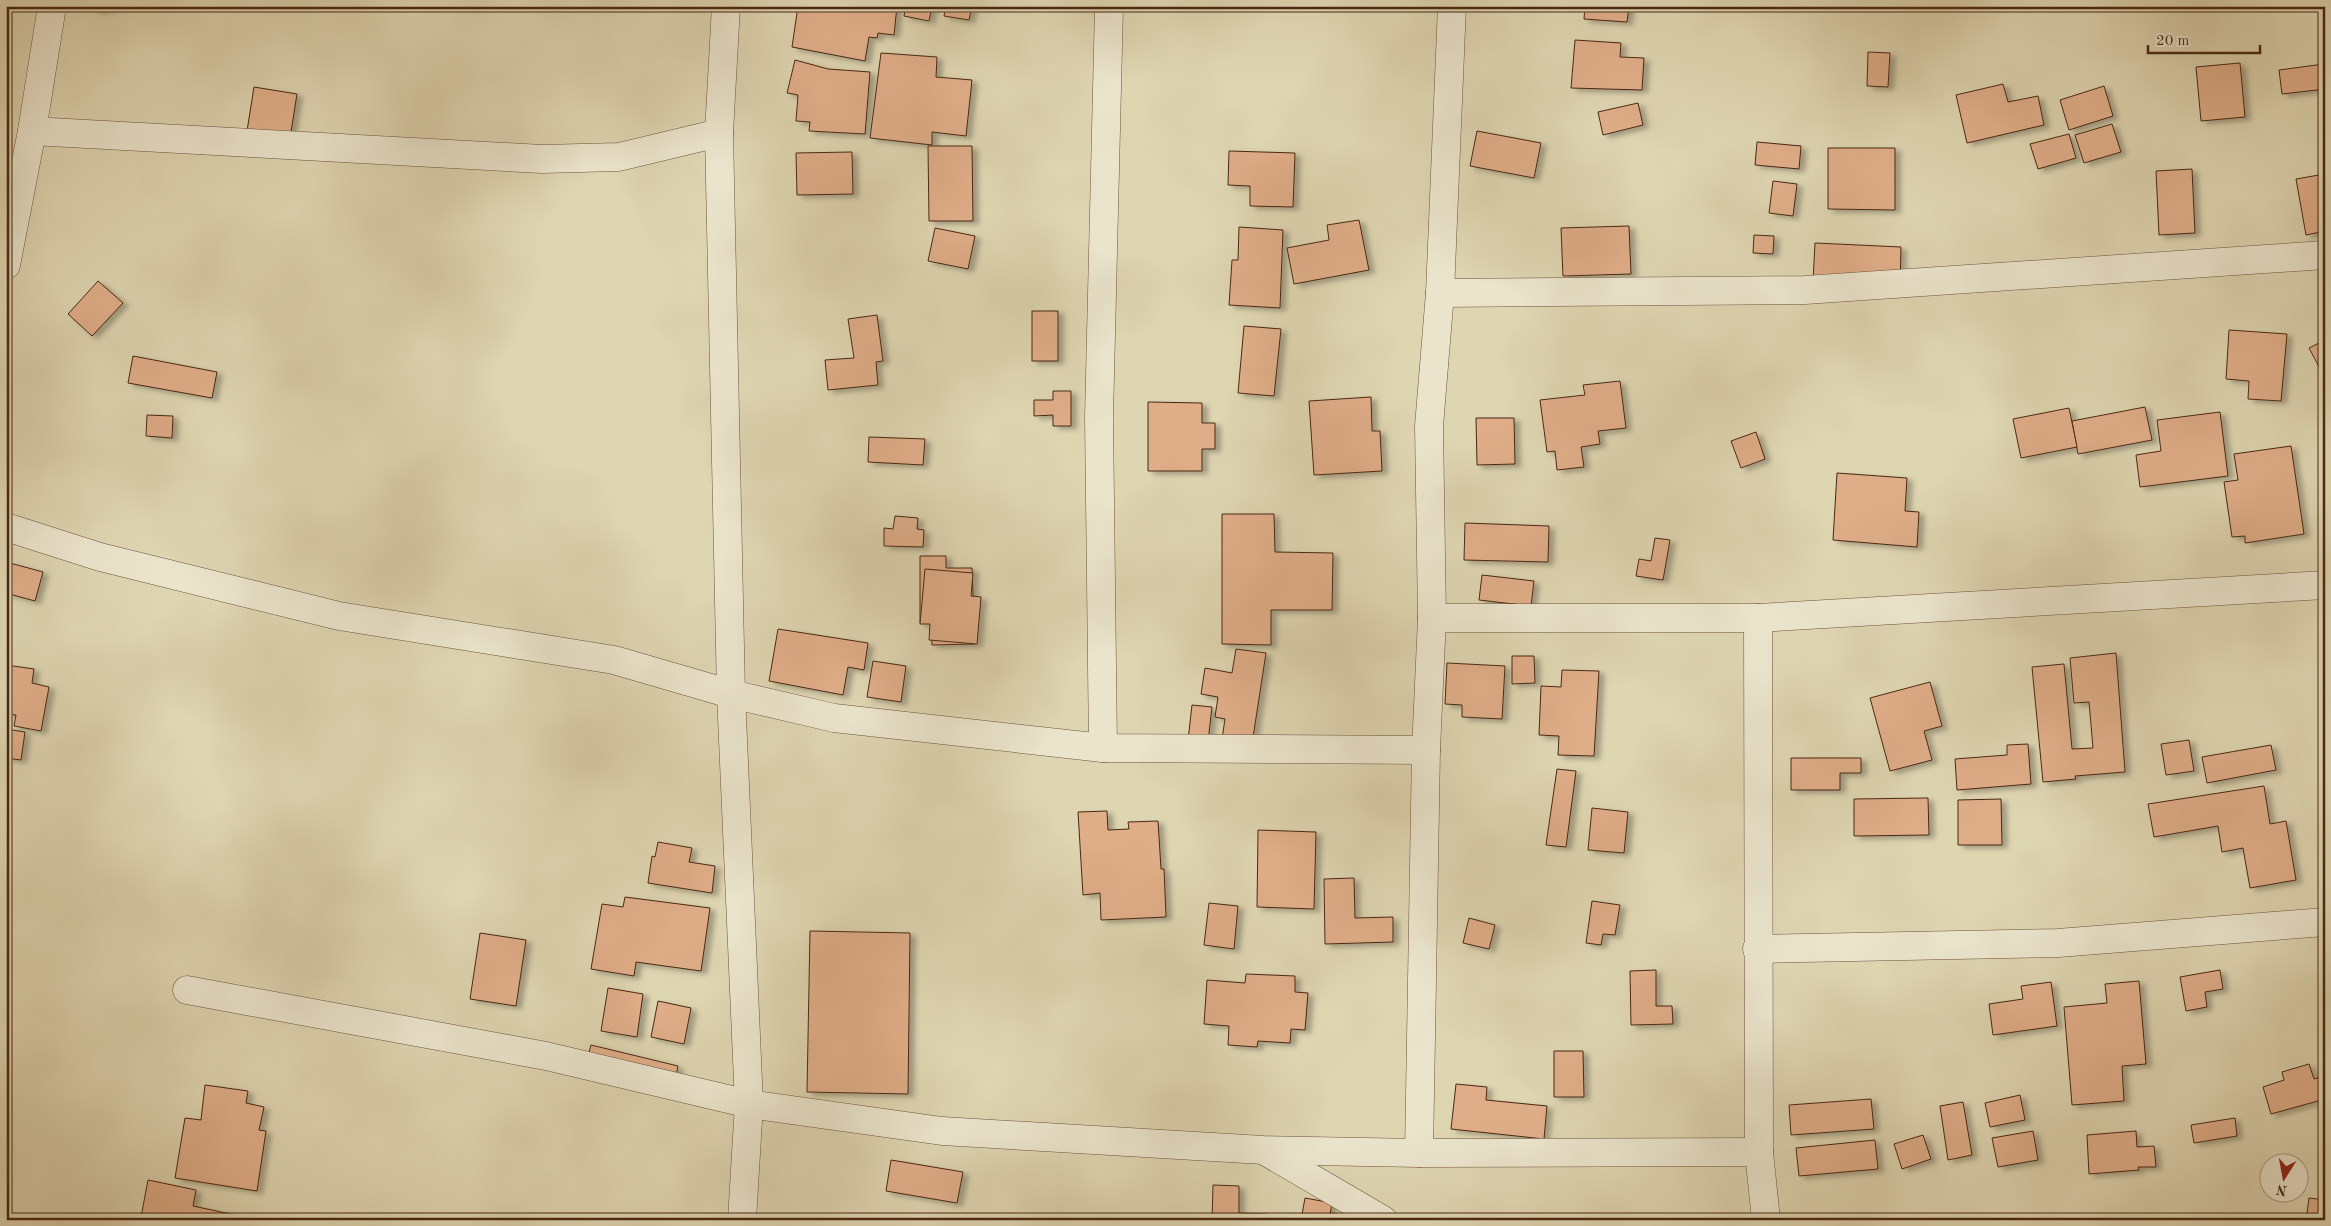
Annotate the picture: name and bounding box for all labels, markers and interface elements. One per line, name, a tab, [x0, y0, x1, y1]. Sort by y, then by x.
scale bar	[2148, 22, 2261, 54]
text: 20 m	[2156, 34, 2190, 49]
north arrow	[2258, 1154, 2308, 1204]
text: N	[2275, 1182, 2288, 1198]

